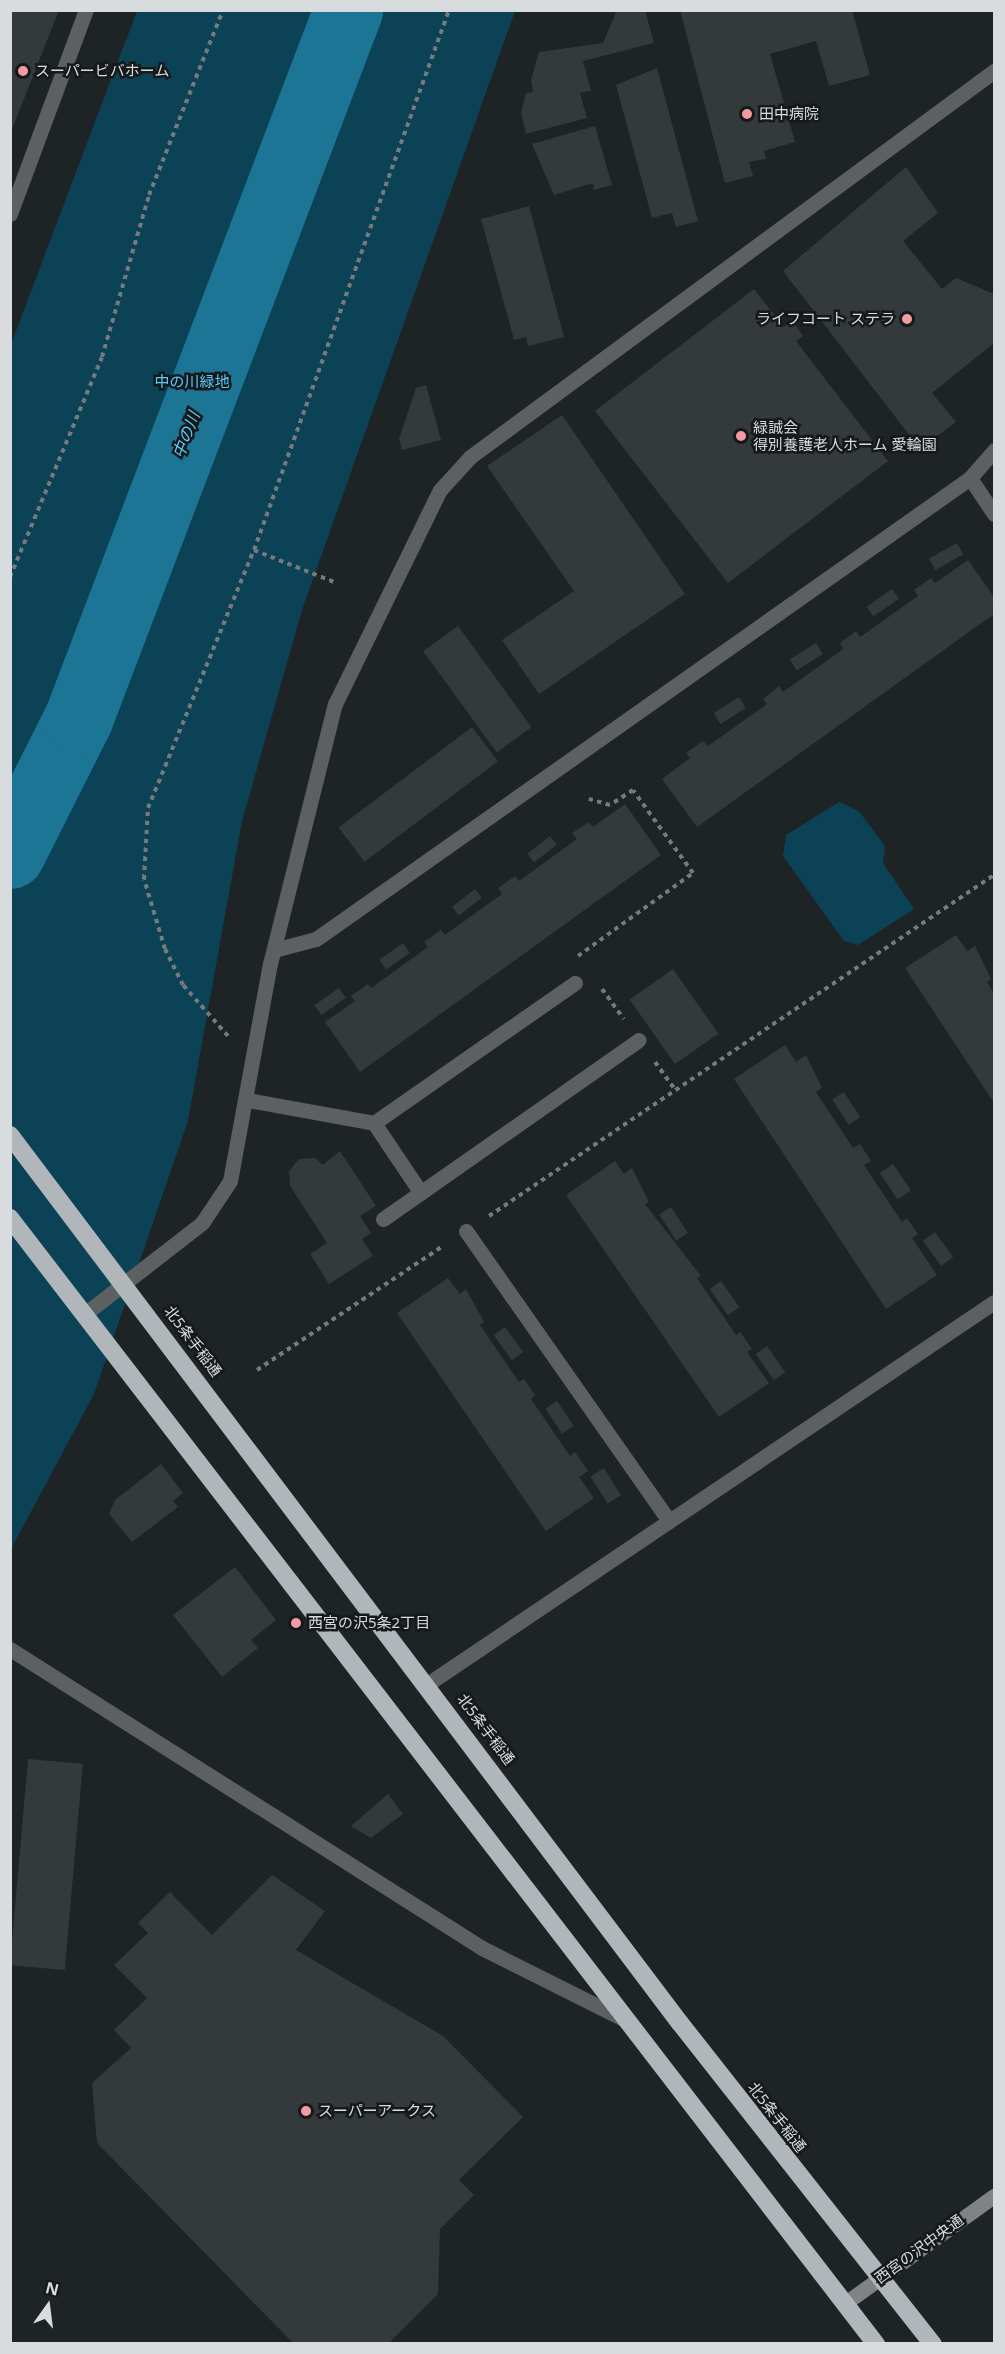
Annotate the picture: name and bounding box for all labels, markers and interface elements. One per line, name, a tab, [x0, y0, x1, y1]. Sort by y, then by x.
place label: スーパービバホーム	[35, 62, 170, 80]
marker: スーパービバホーム	[16, 64, 30, 78]
place label: 田中病院	[759, 105, 819, 123]
marker: 田中病院	[740, 107, 754, 121]
place label: ライフコート ステラ	[756, 310, 895, 328]
marker: ライフコート ステラ	[900, 312, 914, 326]
park label: 中の川緑地	[155, 373, 229, 391]
water label: 中の川	[168, 409, 204, 461]
place label: 緑誠会 得別養護老人ホーム 愛輪園	[753, 418, 937, 453]
marker: 緑誠会 得別養護老人ホーム 愛輪園	[734, 429, 748, 443]
street label: 北5条手稲通	[161, 1302, 225, 1380]
place label: 西宮の沢5条2丁目	[308, 1614, 430, 1632]
marker: 西宮の沢5条2丁目	[289, 1616, 303, 1630]
street label: 北5条手稲通	[454, 1690, 518, 1768]
street label: 北5条手稲通	[744, 2079, 810, 2155]
place label: スーパーアークス	[318, 2102, 437, 2120]
marker: スーパーアークス	[299, 2104, 313, 2118]
street label: 西宮の沢中央通	[871, 2211, 967, 2287]
north arrow	[18, 2276, 78, 2336]
text: N	[43, 2276, 61, 2301]

